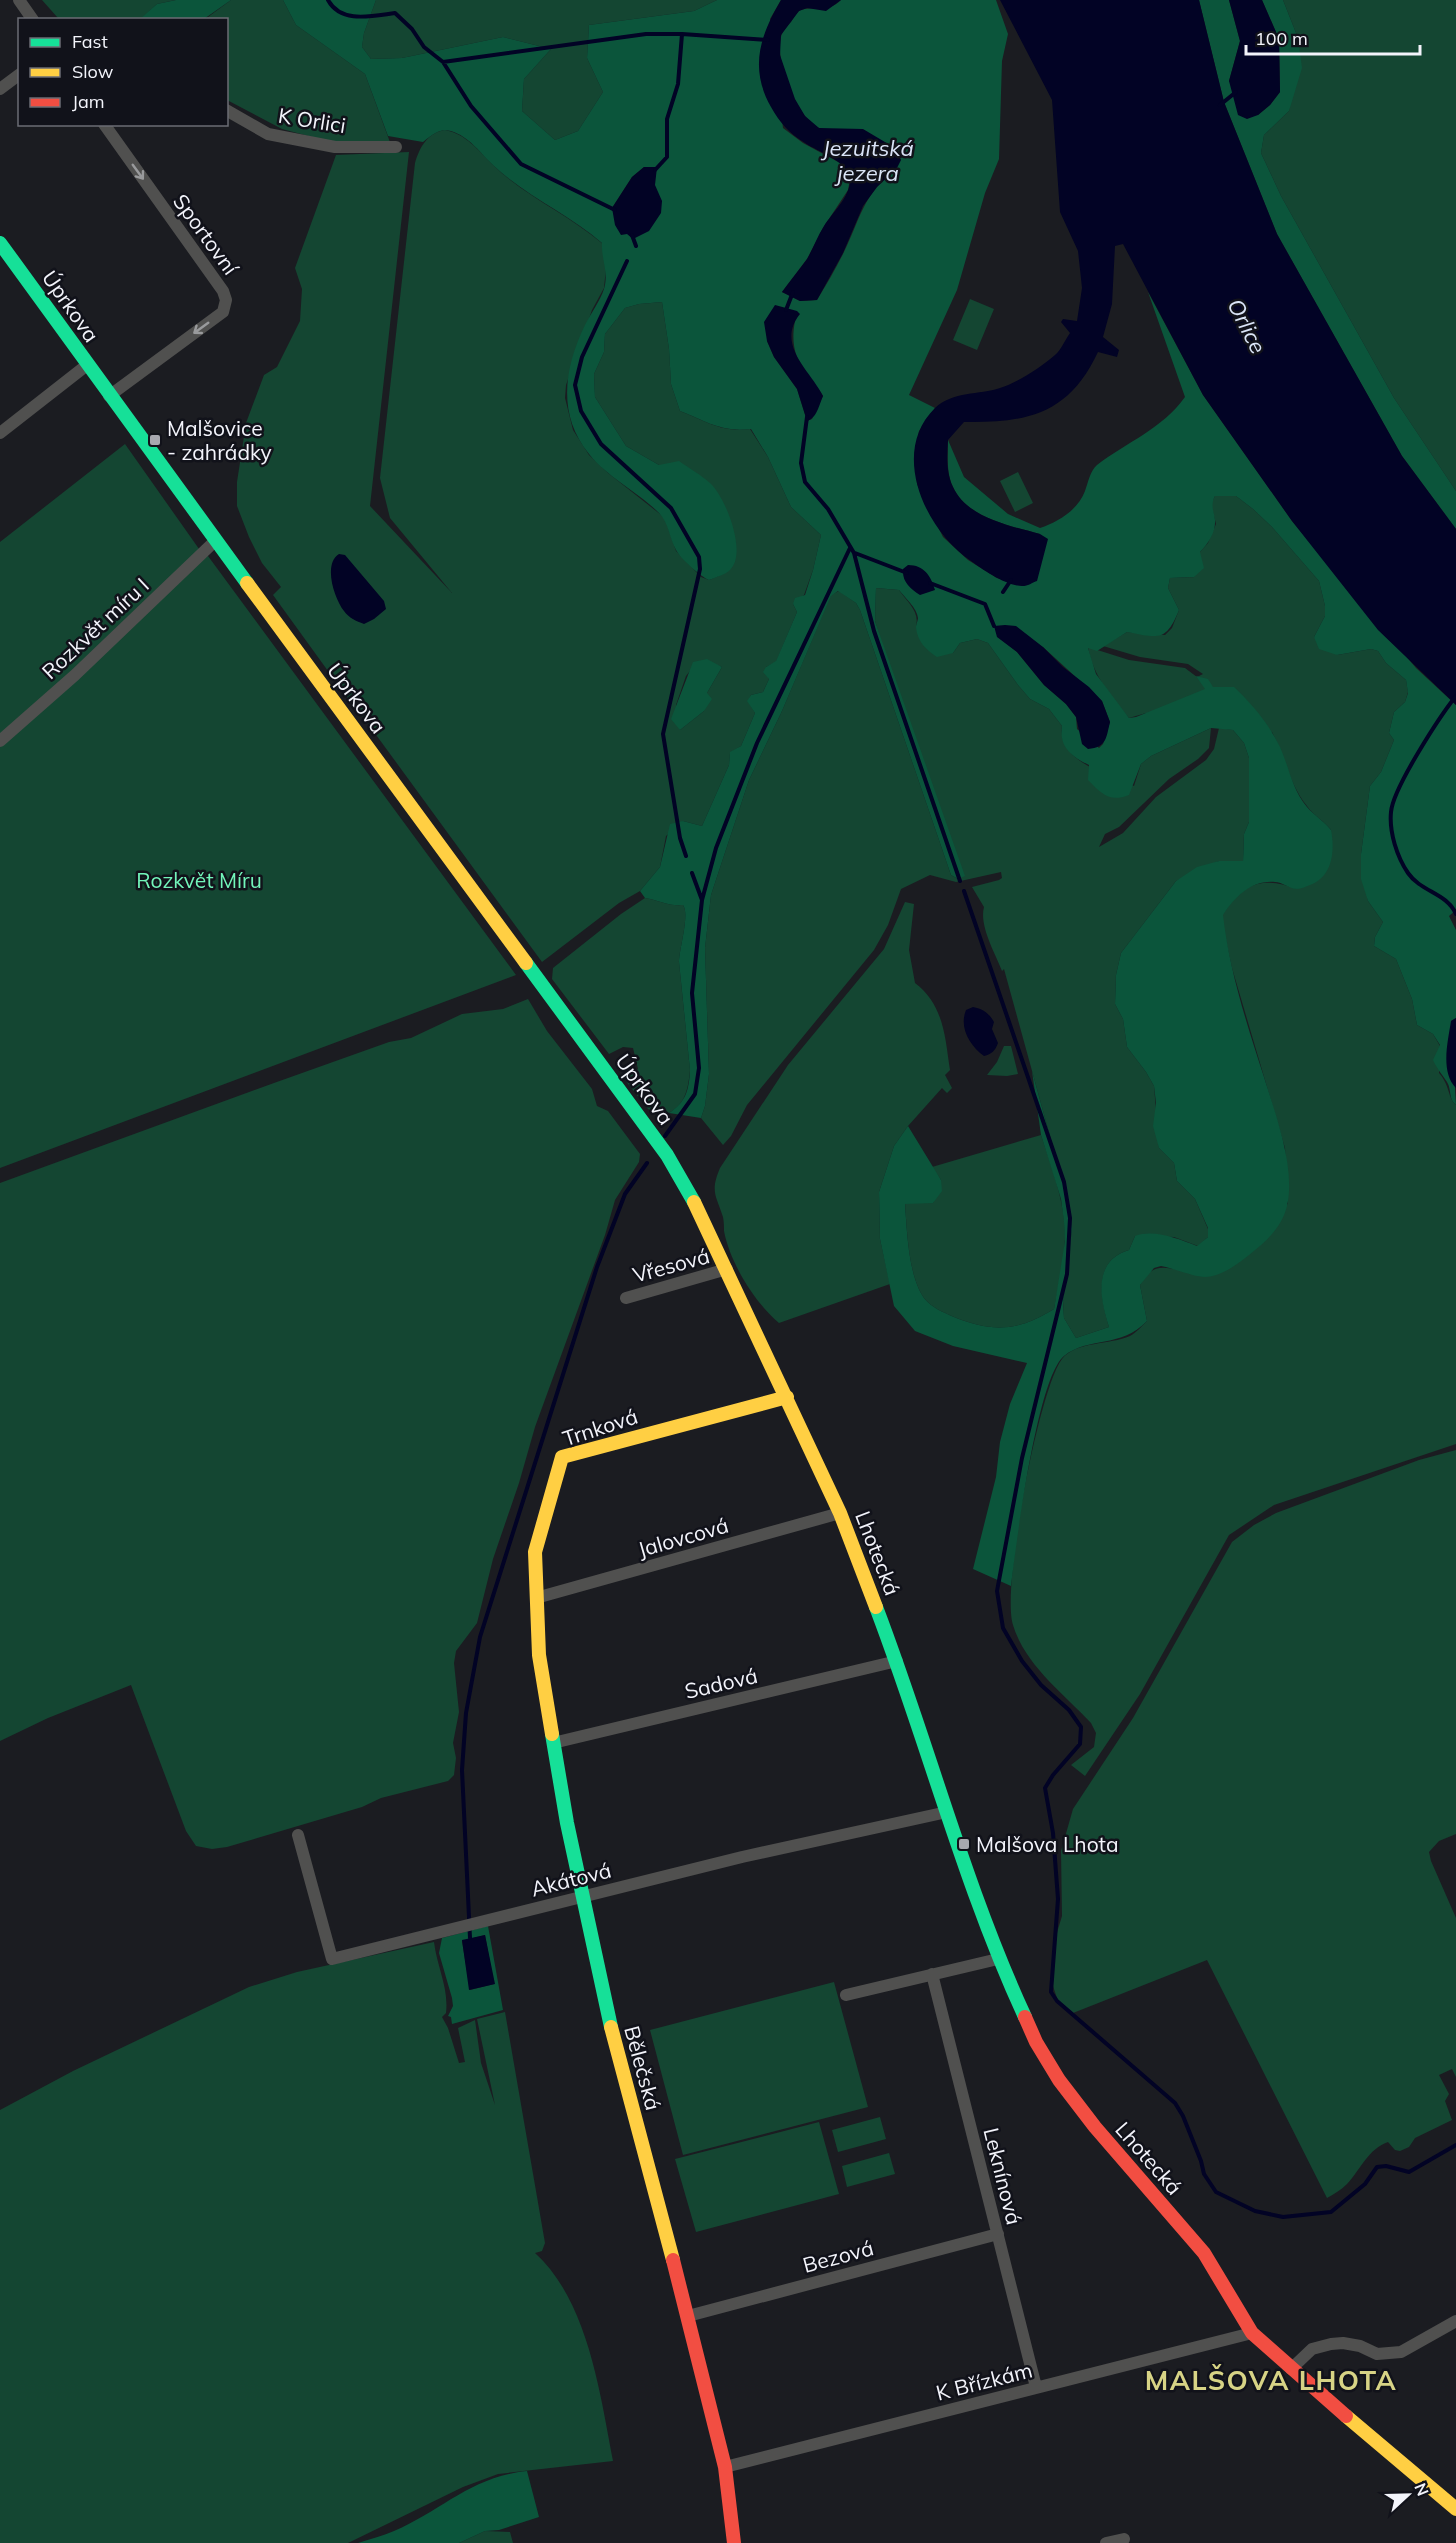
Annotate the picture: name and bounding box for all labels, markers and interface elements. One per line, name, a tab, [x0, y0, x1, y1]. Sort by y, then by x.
legend	[18, 18, 228, 126]
scale bar	[1246, 18, 1420, 56]
text: 100 m	[1255, 27, 1308, 50]
text: Fast	[72, 30, 108, 53]
text: Slow	[72, 60, 114, 83]
text: Jam	[72, 90, 105, 113]
street label: K Orlici	[276, 102, 348, 138]
water label: Jezuitská jezera	[820, 134, 914, 187]
one-way arrow	[132, 164, 144, 180]
street label: Sportovní	[168, 189, 245, 280]
street label: Úprkova	[37, 265, 105, 347]
water label: Orlice	[1221, 294, 1273, 358]
one-way arrow	[193, 322, 209, 334]
place label: Malšovice - zahrádky	[167, 415, 272, 465]
marker: Malšovice - zahrádky	[148, 433, 162, 447]
street label: Rozkvět míru I	[36, 572, 154, 684]
street label: Úprkova	[322, 658, 392, 738]
park label: Rozkvět Míru	[136, 867, 262, 893]
street label: Úprkova	[611, 1048, 679, 1130]
street label: Vřesová	[630, 1242, 712, 1288]
street label: Trnková	[559, 1403, 641, 1451]
street label: Lhotecká	[850, 1507, 906, 1599]
street label: Jalovcová	[635, 1512, 731, 1562]
street label: Sadová	[682, 1662, 760, 1704]
place label: Malšova Lhota	[976, 1831, 1118, 1857]
marker: Malšova Lhota	[957, 1837, 971, 1851]
street label: Akátová	[528, 1857, 614, 1901]
street label: Bělečská	[619, 2023, 667, 2113]
street label: Lhotecká	[1110, 2116, 1188, 2200]
street label: Leknínová	[978, 2125, 1028, 2227]
street label: Bezová	[800, 2234, 876, 2278]
street label: K Břízkám	[933, 2356, 1035, 2406]
district label: MALŠOVA LHOTA	[1145, 2363, 1397, 2397]
north arrow	[1378, 2465, 1438, 2525]
text: N	[1410, 2480, 1433, 2499]

